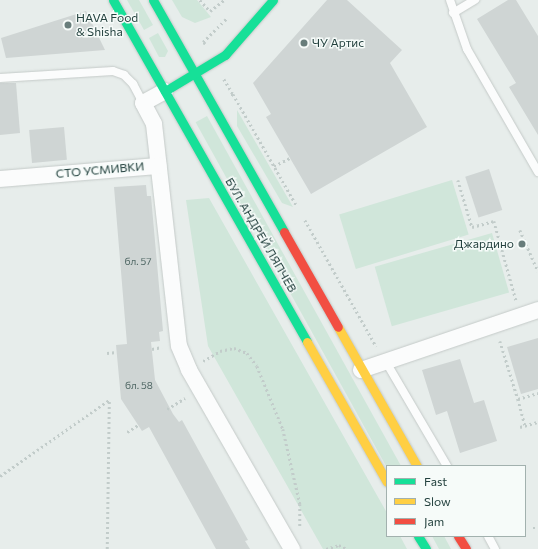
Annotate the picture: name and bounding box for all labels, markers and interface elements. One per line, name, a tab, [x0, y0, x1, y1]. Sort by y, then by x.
place label: HAVA Food & Shisha	[76, 11, 138, 39]
marker: HAVA Food & Shisha	[63, 20, 73, 30]
place label: ЧУ Артис	[312, 36, 364, 50]
marker: ЧУ Артис	[299, 38, 309, 48]
street label: СТО УСМИВКИ	[55, 159, 145, 181]
street label: БУЛ. АНДРЕЙ ЛЯПЧЕВ	[222, 175, 300, 295]
place label: Джардино	[454, 237, 514, 251]
marker: Джардино	[517, 239, 527, 249]
house number: бл. 57	[124, 256, 152, 268]
house number: бл. 58	[125, 380, 153, 392]
legend	[386, 465, 526, 537]
text: Fast	[424, 474, 447, 488]
text: Slow	[424, 494, 451, 508]
text: Jam	[424, 514, 444, 528]

